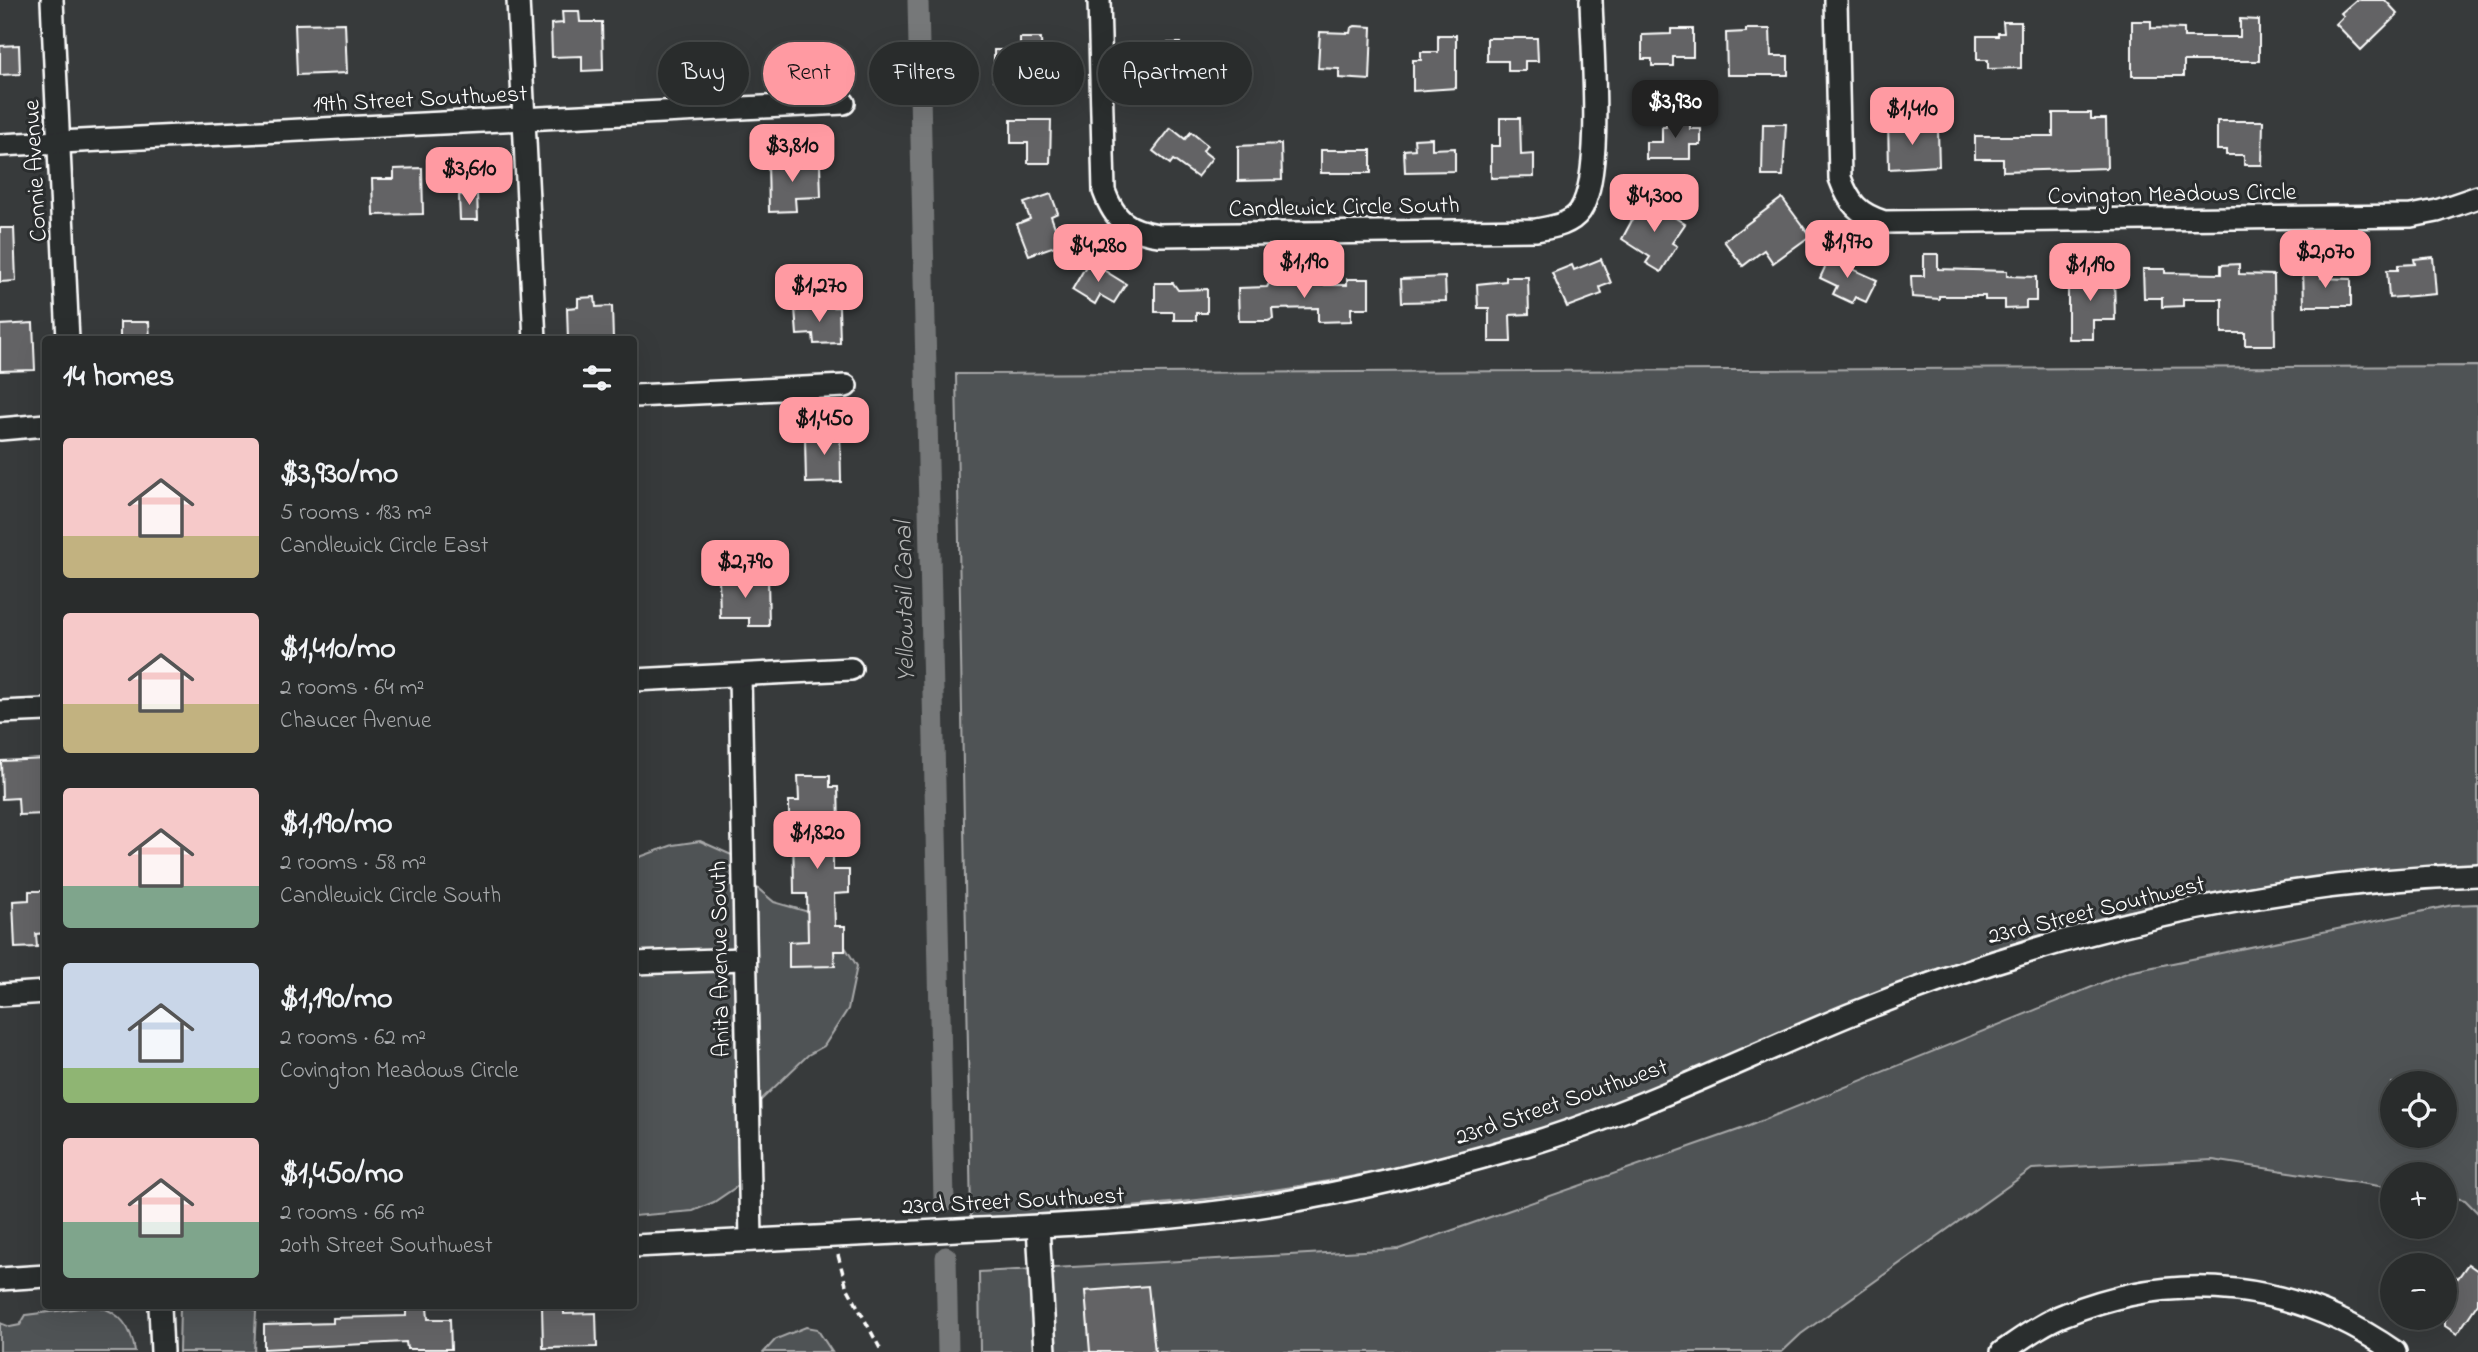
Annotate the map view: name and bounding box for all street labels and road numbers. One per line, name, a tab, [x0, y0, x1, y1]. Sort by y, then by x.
street label: 19th Street Southwest	[312, 77, 528, 124]
street label: Connie Avenue	[15, 99, 58, 243]
street label: Covington Meadows Circle	[2047, 176, 2297, 215]
street label: Candlewick Circle South	[1228, 189, 1460, 228]
street label: Anita Avenue South	[702, 860, 741, 1058]
street label: 23rd Street Southwest	[1984, 867, 2209, 955]
street label: 23rd Street Southwest	[1451, 1051, 1673, 1156]
street label: 23rd Street Southwest	[901, 1179, 1125, 1226]

